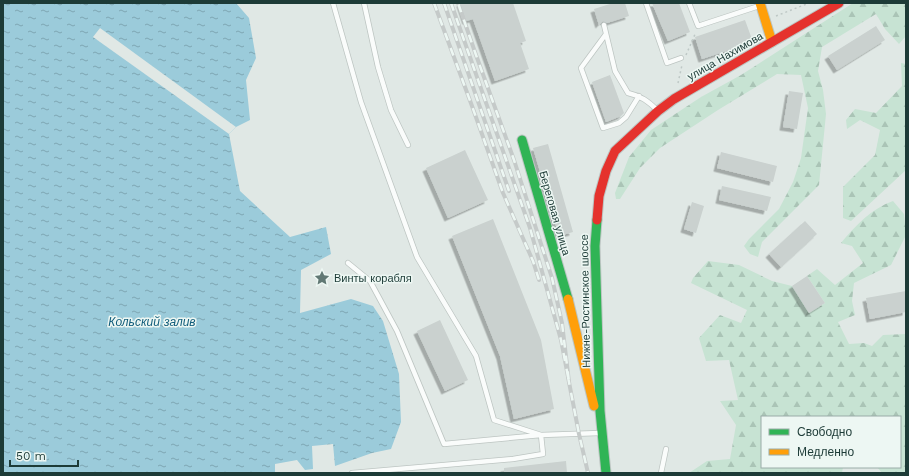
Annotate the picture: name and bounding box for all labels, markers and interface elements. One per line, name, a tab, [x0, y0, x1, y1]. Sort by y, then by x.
street label: улица Нахимова	[685, 29, 766, 83]
street label: Береговая улица	[536, 169, 573, 258]
street label: Нижне-Ростинское шоссе	[578, 234, 593, 368]
place icon: Винты корабля	[313, 269, 331, 287]
place label: Винты корабля	[334, 272, 412, 285]
water label: Кольский залив	[108, 315, 196, 329]
legend	[761, 416, 901, 468]
text: Свободно	[797, 425, 852, 439]
scale bar	[10, 442, 78, 468]
text: Медленно	[797, 445, 854, 459]
text: 50 m	[16, 449, 46, 463]

